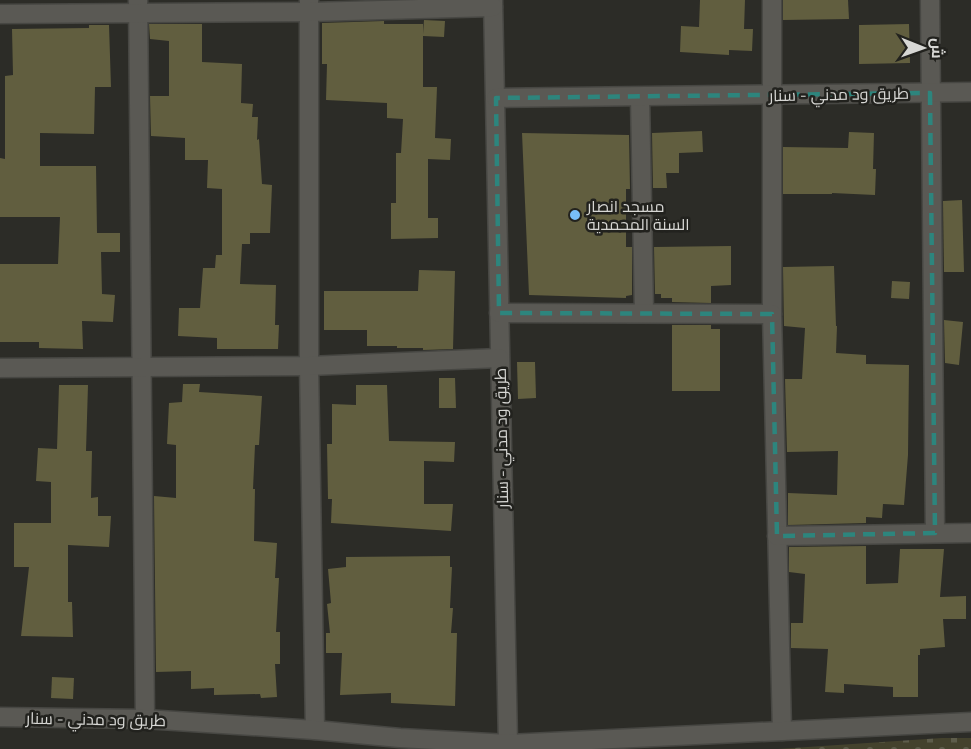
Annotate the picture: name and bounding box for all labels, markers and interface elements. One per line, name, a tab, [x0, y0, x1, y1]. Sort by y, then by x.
north arrow	[893, 18, 953, 78]
text: ش	[928, 38, 947, 59]
street label: طريق ود مدني - سنار	[768, 84, 909, 109]
place label: مسجد انصار السنة المحمدية	[586, 197, 690, 234]
marker: مسجد انصار السنة المحمدية	[568, 208, 582, 222]
street label: طريق ود مدني - سنار	[491, 368, 516, 509]
street label: طريق ود مدني - سنار	[25, 709, 166, 734]

